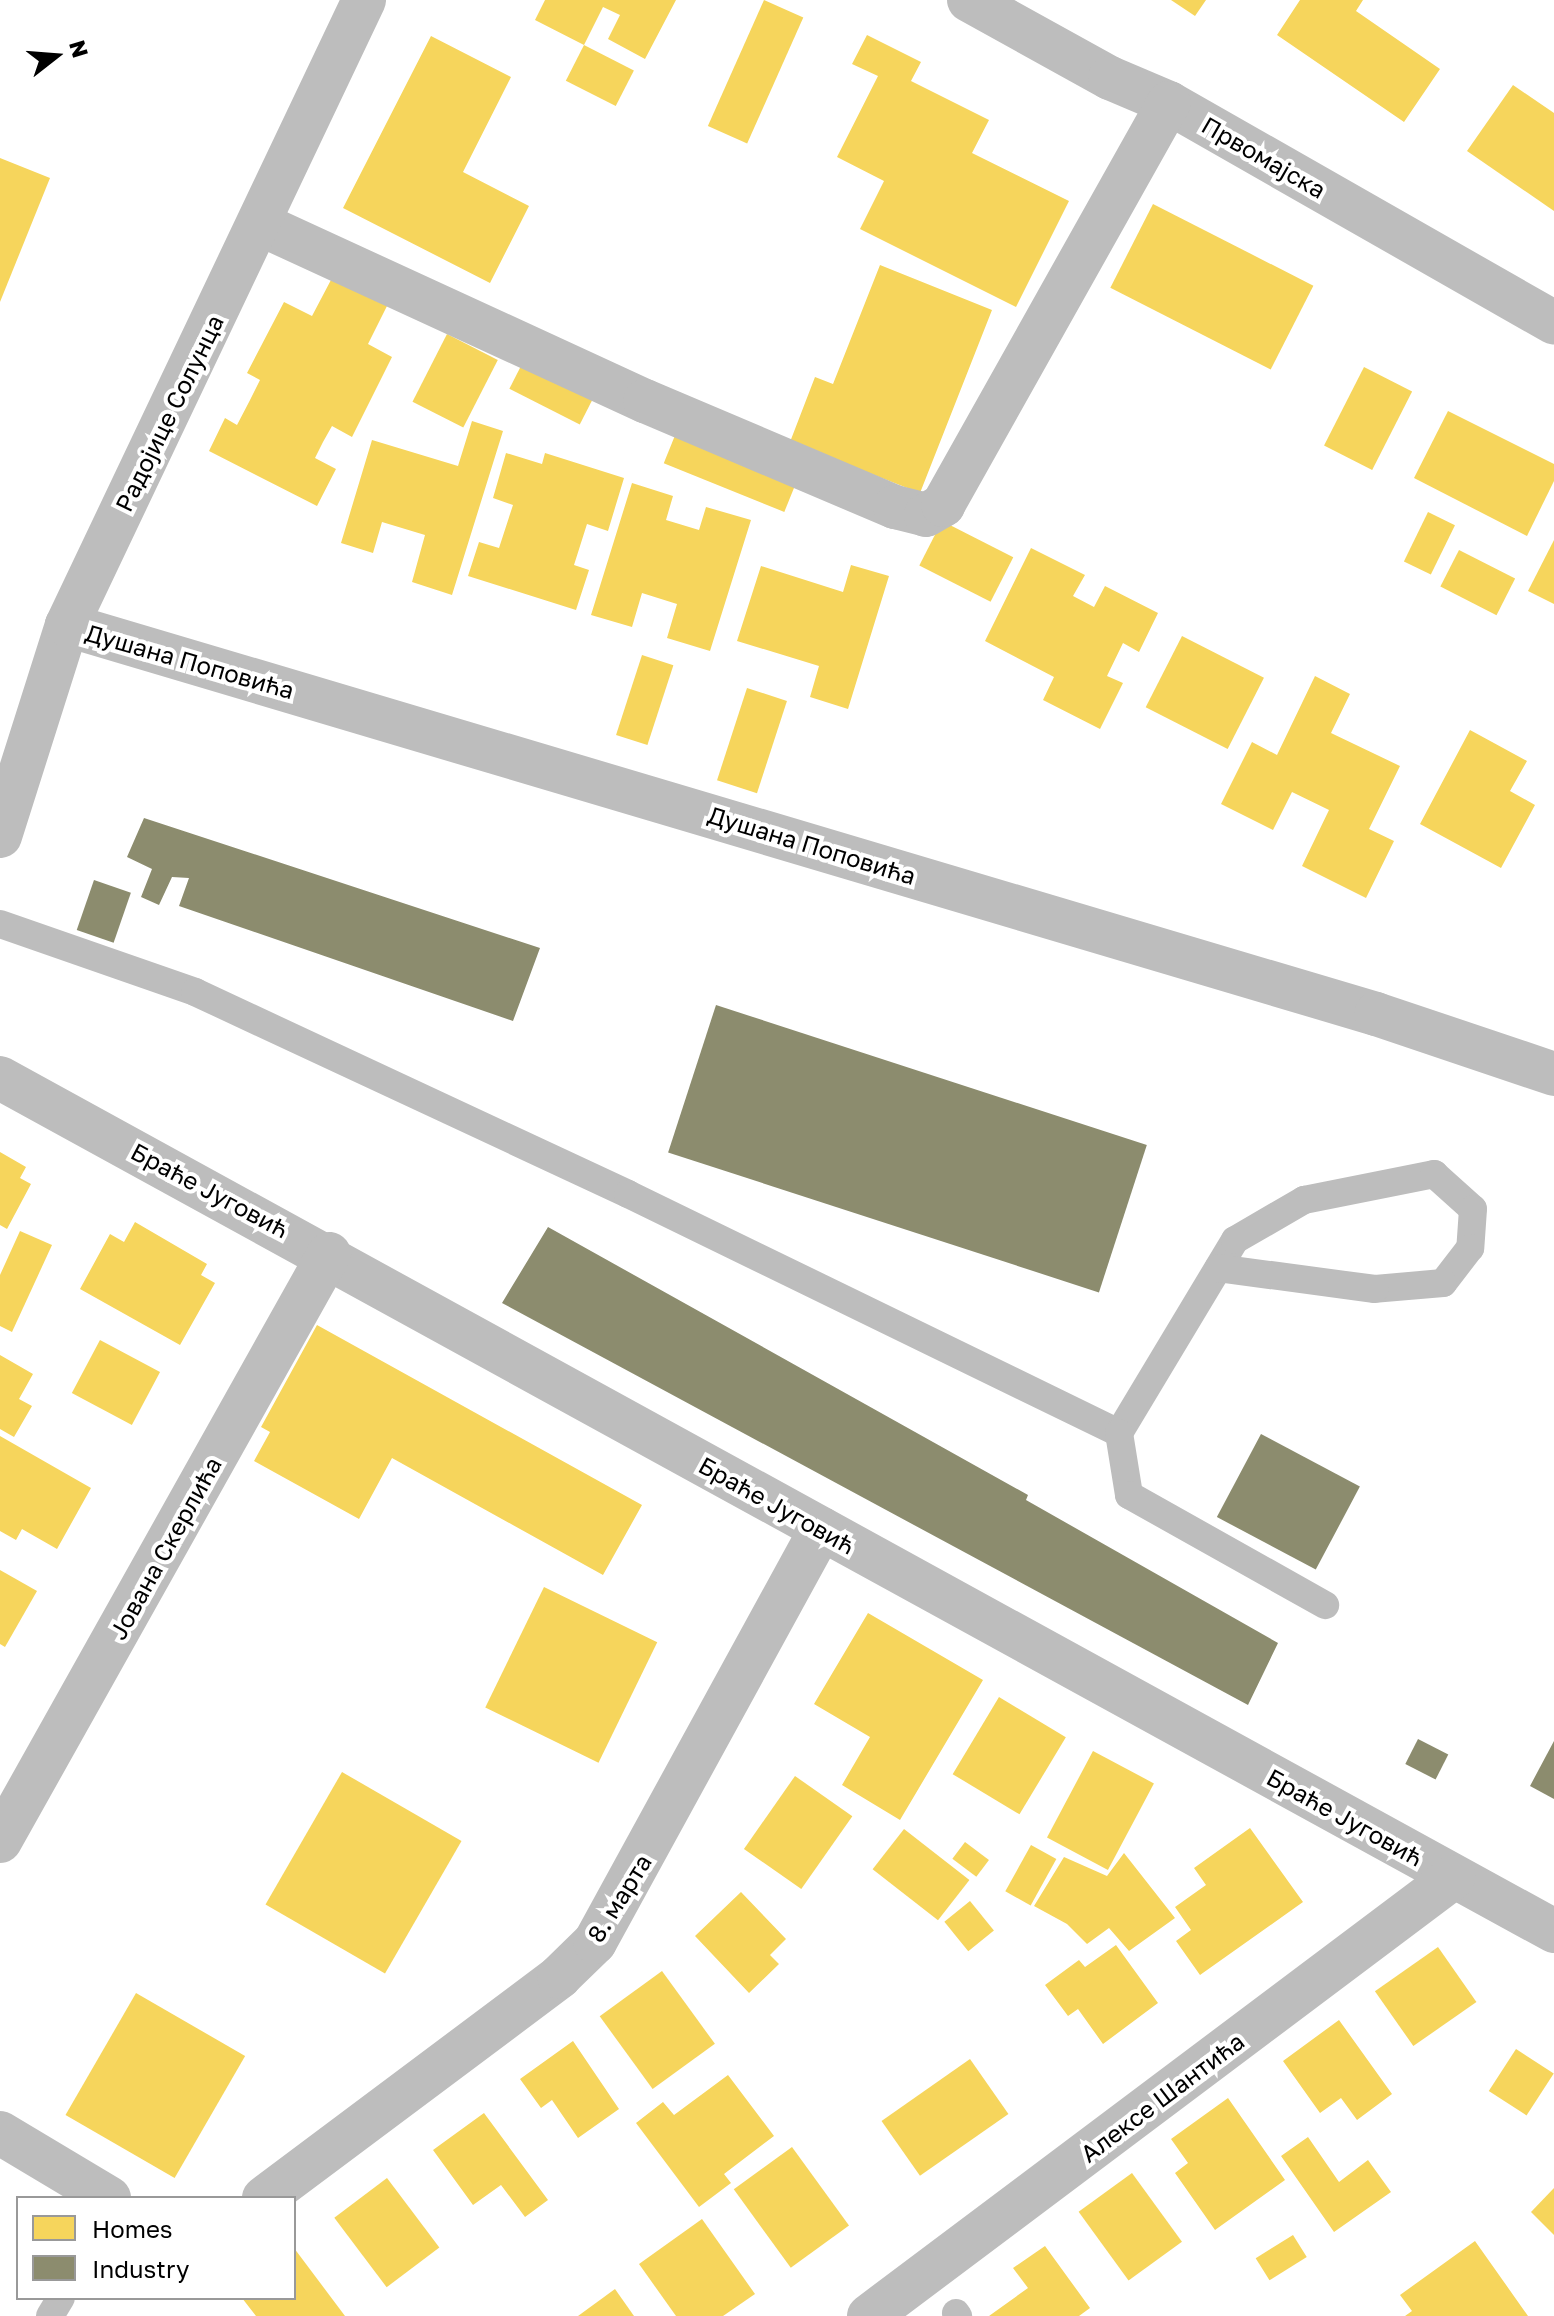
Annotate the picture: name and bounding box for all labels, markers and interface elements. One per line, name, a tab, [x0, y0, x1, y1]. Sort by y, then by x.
north arrow	[16, 16, 96, 96]
text: N	[64, 37, 95, 61]
street label: Првомајска	[1197, 110, 1331, 204]
street label: Радојице Солунца	[109, 310, 229, 516]
street label: Душана Поповића	[82, 617, 298, 705]
street label: Душана Поповића	[705, 800, 919, 890]
street label: Браће Југовић	[126, 1136, 294, 1244]
street label: Браће Југовић	[694, 1450, 860, 1560]
street label: Јована Скерлића	[103, 1452, 227, 1644]
street label: Браће Југовић	[1262, 1762, 1428, 1872]
street label: 8. марта	[581, 1849, 657, 1947]
street label: Алексе Шантића	[1075, 2026, 1249, 2168]
legend	[16, 2196, 296, 2300]
text: Homes	[92, 2214, 173, 2243]
text: Industry	[92, 2254, 189, 2283]

